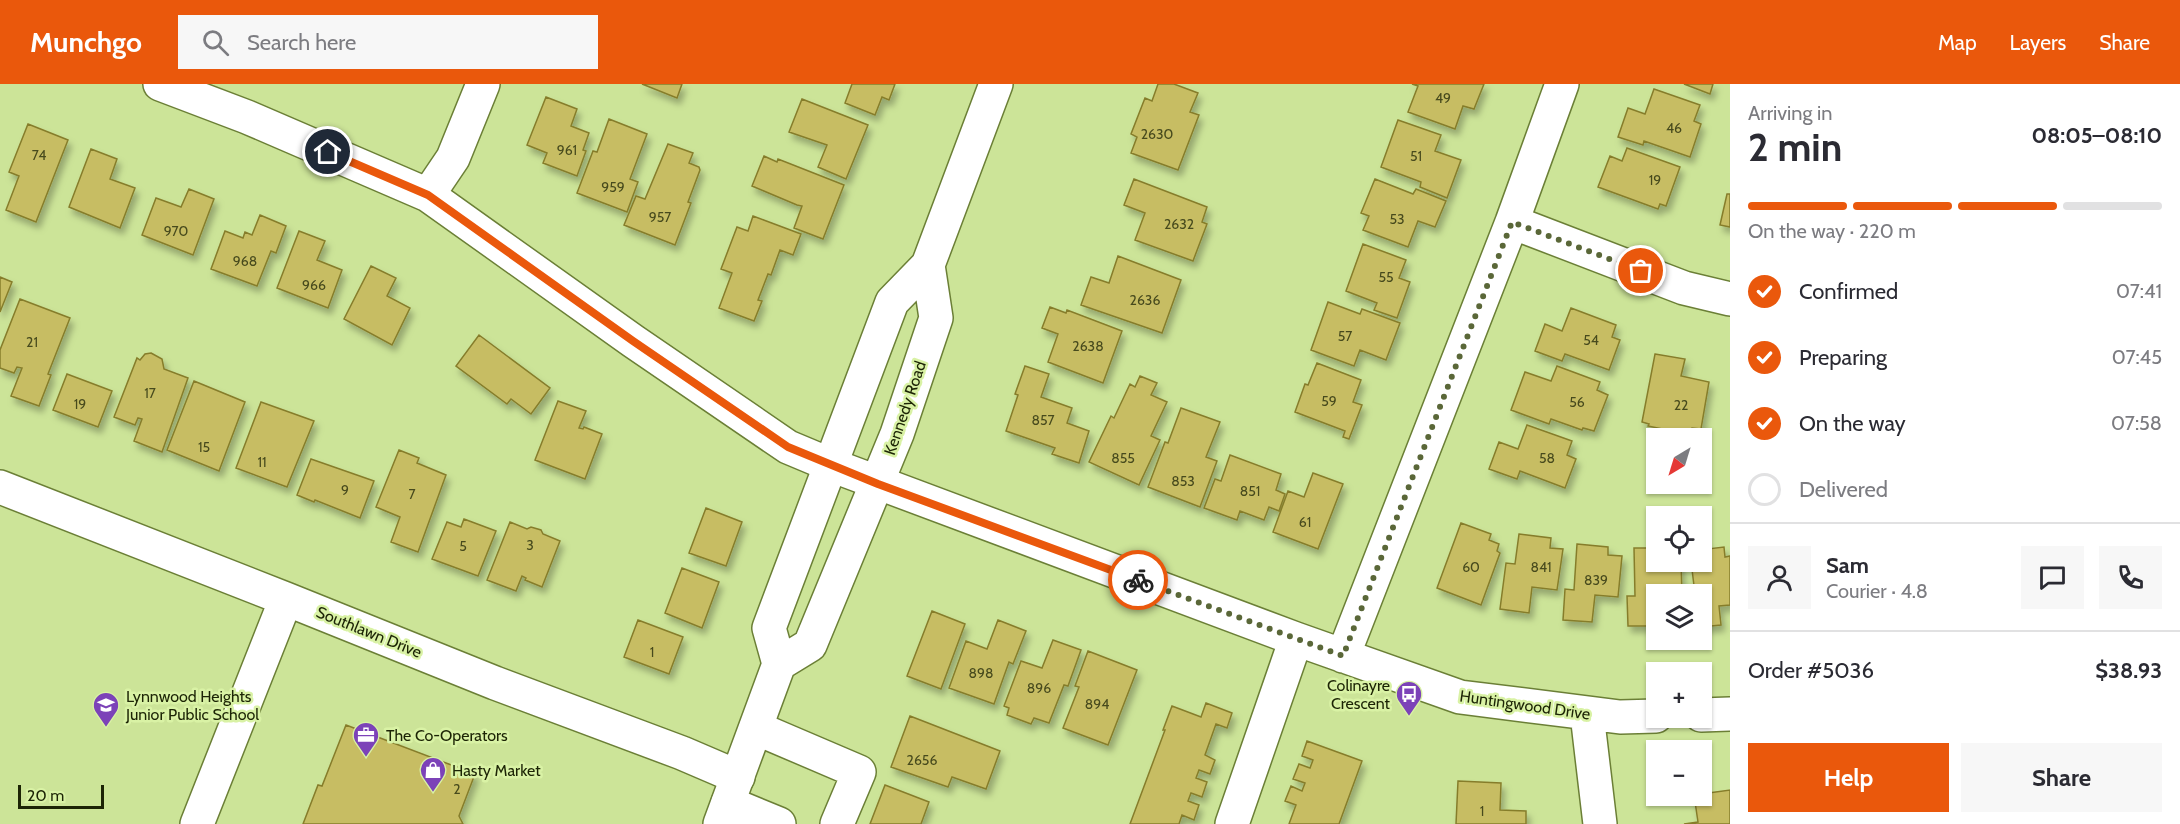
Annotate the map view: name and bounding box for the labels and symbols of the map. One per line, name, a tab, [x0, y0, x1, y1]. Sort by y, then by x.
house number: 49	[1435, 89, 1451, 107]
house number: 46	[1666, 119, 1682, 137]
house number: 2630	[1141, 125, 1174, 143]
pin	[302, 126, 353, 177]
house number: 961	[557, 141, 577, 159]
house number: 74	[32, 146, 46, 164]
house number: 51	[1410, 147, 1422, 165]
house number: 19	[1649, 171, 1661, 189]
house number: 959	[601, 178, 625, 196]
house number: 957	[649, 208, 671, 226]
house number: 53	[1389, 210, 1405, 228]
house number: 2632	[1164, 215, 1194, 233]
house number: 970	[164, 222, 189, 240]
pin	[1615, 245, 1666, 296]
house number: 968	[233, 252, 257, 270]
house number: 55	[1378, 268, 1394, 286]
house number: 966	[302, 276, 326, 294]
house number: 2636	[1130, 291, 1160, 309]
house number: 57	[1338, 327, 1352, 345]
house number: 54	[1583, 331, 1599, 349]
house number: 21	[26, 333, 38, 351]
house number: 2638	[1072, 337, 1104, 355]
street label: Kennedy Road	[880, 359, 930, 457]
house number: 17	[144, 384, 156, 402]
house number: 59	[1321, 392, 1337, 410]
house number: 56	[1569, 393, 1585, 411]
house number: 19	[74, 395, 86, 413]
house number: 22	[1674, 396, 1688, 414]
house number: 857	[1031, 411, 1055, 429]
north arrow	[1646, 428, 1712, 494]
house number: 15	[198, 438, 210, 456]
house number: 855	[1111, 449, 1135, 467]
house number: 58	[1539, 449, 1555, 467]
house number: 11	[257, 453, 267, 471]
house number: 853	[1171, 472, 1195, 490]
house number: 9	[341, 481, 349, 499]
house number: 851	[1240, 482, 1260, 500]
house number: 7	[408, 485, 416, 503]
house number: 61	[1299, 513, 1311, 531]
house number: 3	[526, 536, 534, 554]
house number: 5	[459, 537, 467, 555]
courier	[1108, 550, 1168, 610]
house number: 60	[1462, 558, 1480, 576]
house number: 841	[1530, 558, 1552, 576]
house number: 839	[1584, 571, 1608, 589]
street label: Southlawn Drive	[314, 602, 424, 662]
house number: 1	[650, 643, 654, 661]
house number: 898	[969, 664, 993, 682]
place label: Colinayre Crescent	[1327, 676, 1391, 713]
house number: 896	[1027, 679, 1051, 697]
bus stop icon: Colinayre Crescent	[1394, 679, 1424, 717]
street label: Huntingwood Drive	[1459, 686, 1591, 724]
place label: Lynnwood Heights Junior Public School	[125, 687, 259, 724]
school or university icon: Lynnwood Heights Junior Public School	[91, 690, 121, 728]
house number: 894	[1085, 695, 1109, 713]
office icon: The Co-Operators	[351, 720, 381, 758]
place label: The Co-Operators	[386, 726, 508, 745]
house number: 2656	[907, 751, 937, 769]
shop icon: Hasty Market	[418, 755, 448, 793]
place label: Hasty Market	[452, 761, 541, 780]
house number: 2	[453, 780, 461, 798]
scale bar	[18, 782, 104, 810]
house number: 1	[1480, 802, 1484, 820]

